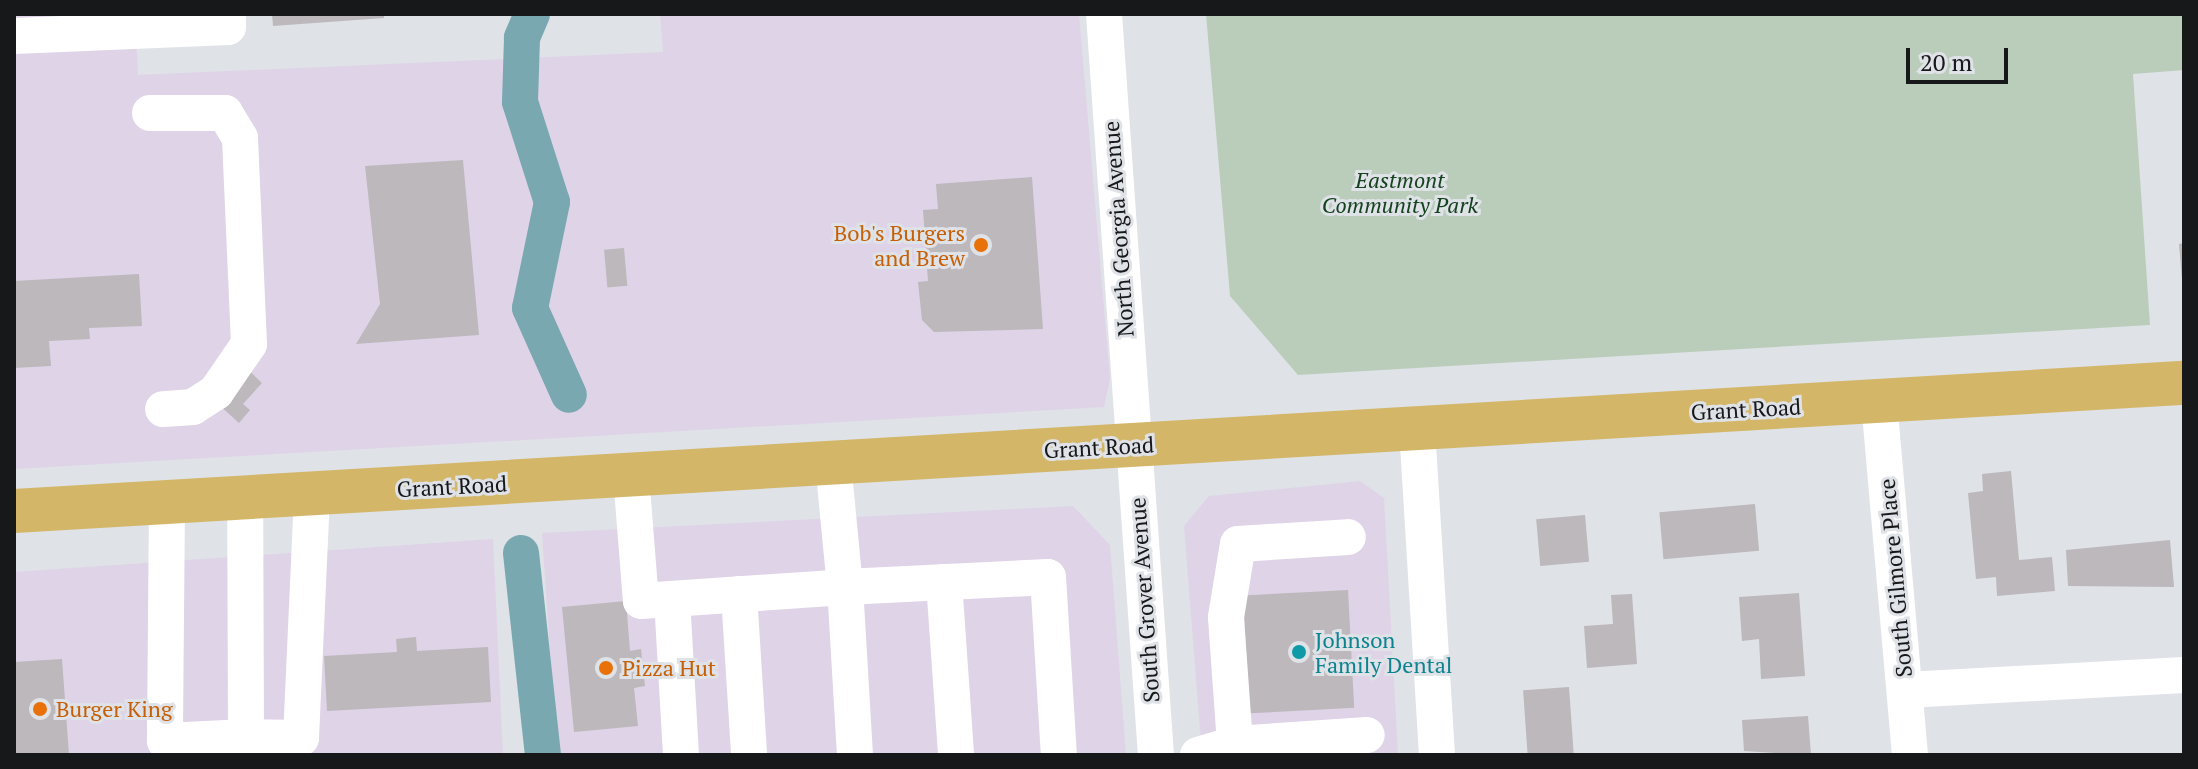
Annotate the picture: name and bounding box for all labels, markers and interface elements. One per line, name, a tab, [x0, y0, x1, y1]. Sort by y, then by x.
scale bar	[1910, 32, 2012, 82]
text: 20 m	[1920, 46, 1972, 78]
street label: North Georgia Avenue	[1097, 120, 1139, 338]
park label: Eastmont Community Park	[1322, 166, 1478, 218]
place label: Bob's Burgers and Brew	[834, 219, 965, 270]
marker: Bob's Burgers and Brew	[972, 236, 990, 254]
street label: Grant Road	[1690, 393, 1802, 425]
street label: Grant Road	[1043, 431, 1155, 463]
street label: Grant Road	[396, 470, 508, 502]
street label: South Gilmore Place	[1873, 478, 1917, 678]
street label: South Grover Avenue	[1124, 496, 1164, 704]
place label: Johnson Family Dental	[1315, 626, 1452, 678]
marker: Johnson Family Dental	[1290, 643, 1308, 661]
place label: Pizza Hut	[622, 655, 716, 681]
marker: Pizza Hut	[597, 659, 615, 677]
place label: Burger King	[56, 696, 173, 722]
marker: Burger King	[31, 700, 49, 718]

